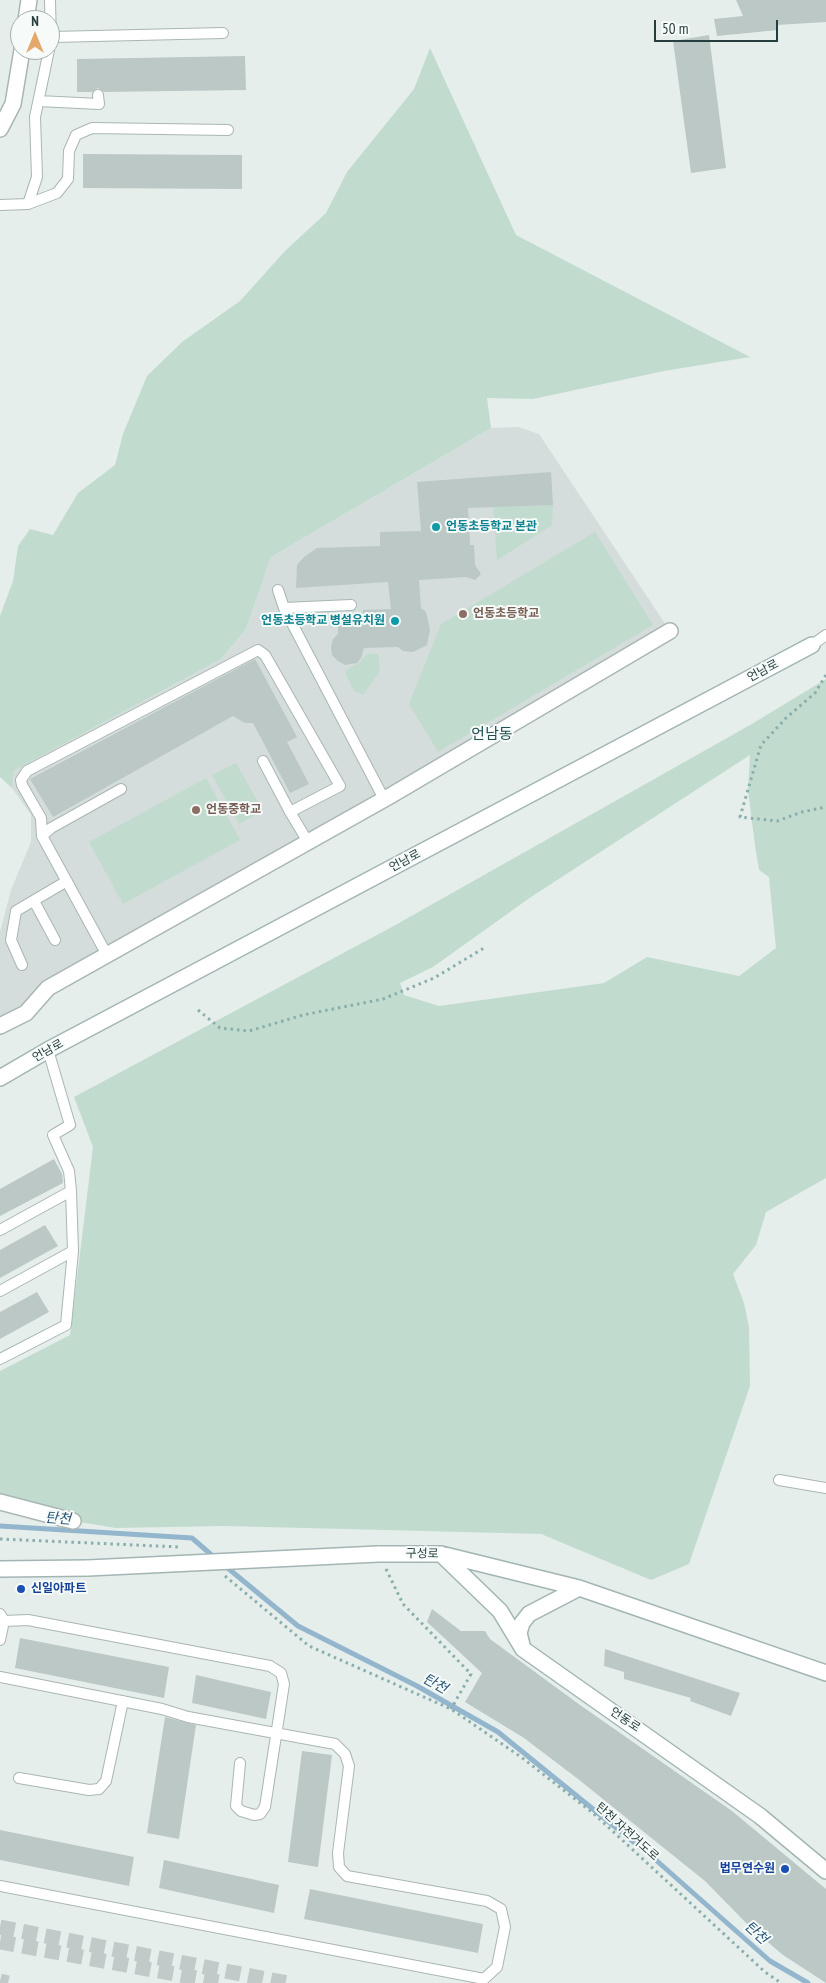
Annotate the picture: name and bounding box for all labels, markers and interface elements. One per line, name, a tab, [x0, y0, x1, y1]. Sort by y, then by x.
north arrow	[10, 10, 60, 60]
scale bar	[656, 10, 780, 42]
text: N	[31, 12, 39, 30]
text: 50 m	[662, 19, 688, 38]
place label: 언동초등학교 본관	[446, 520, 537, 534]
marker: 언동초등학교 본관	[430, 521, 442, 533]
place label: 언동초등학교	[473, 607, 539, 621]
marker: 언동초등학교	[457, 608, 469, 620]
place label: 언동초등학교 병설유치원	[261, 614, 385, 628]
marker: 언동초등학교 병설유치원	[389, 615, 401, 627]
street label: 언남로	[745, 657, 781, 685]
district label: 언남동	[471, 726, 513, 744]
place label: 언동중학교	[206, 803, 261, 817]
marker: 언동중학교	[190, 804, 202, 816]
street label: 언남로	[387, 847, 423, 875]
street label: 언남로	[30, 1037, 66, 1065]
water label: 탄천	[45, 1510, 71, 1528]
street label: 구성로	[405, 1547, 439, 1561]
place label: 신일아파트	[31, 1582, 86, 1596]
marker: 신일아파트	[15, 1583, 27, 1595]
water label: 탄천	[420, 1670, 450, 1698]
street label: 언동로	[607, 1705, 643, 1735]
street label: 탄천 자전거도로	[593, 1800, 661, 1864]
place label: 법무연수원	[720, 1862, 775, 1876]
marker: 법무연수원	[779, 1863, 791, 1875]
water label: 탄천	[741, 1918, 771, 1948]

